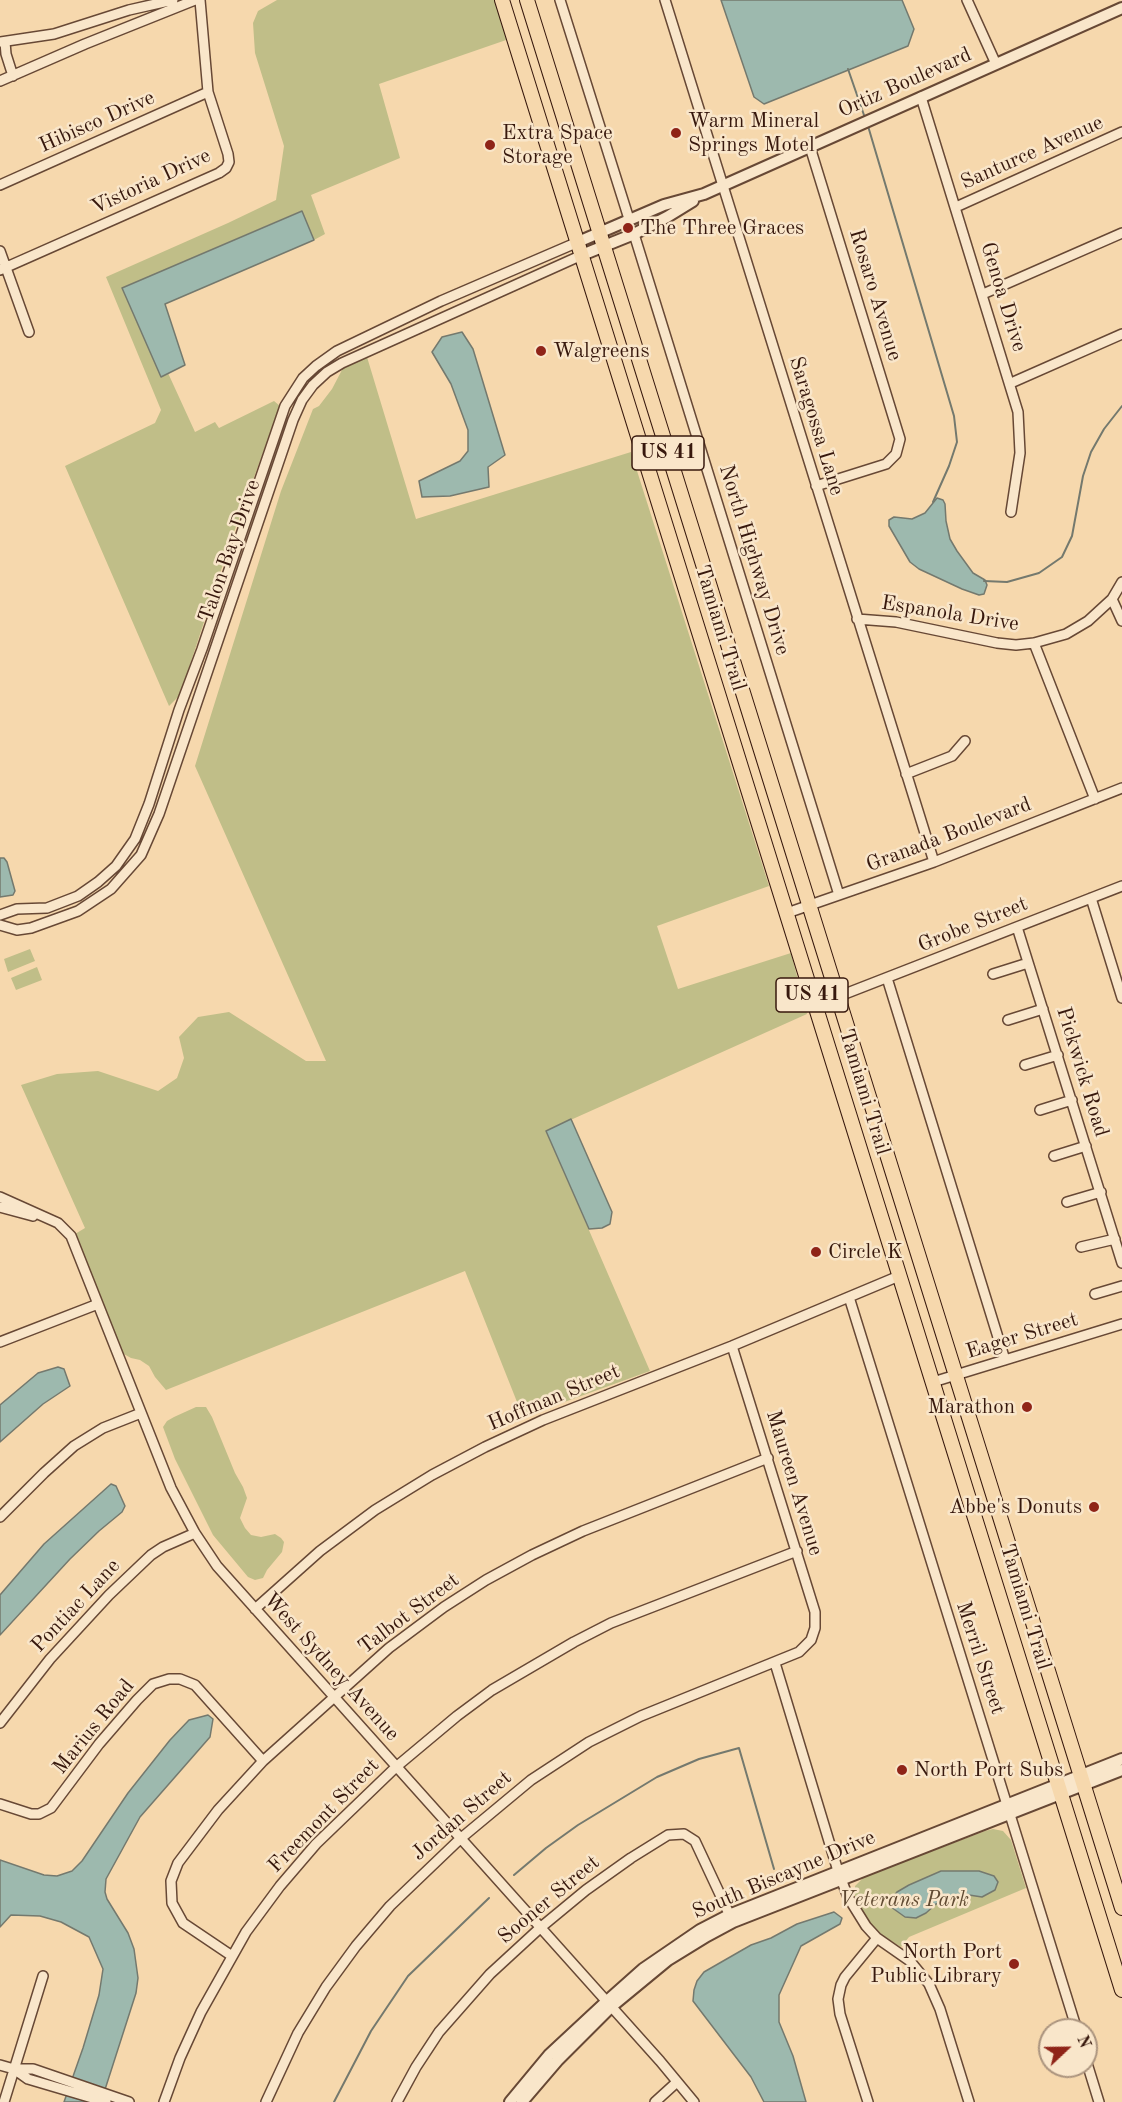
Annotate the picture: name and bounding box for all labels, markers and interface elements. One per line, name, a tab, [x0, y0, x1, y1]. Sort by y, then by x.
street label: Ortiz Boulevard	[834, 42, 976, 124]
street label: Hibisco Drive	[35, 85, 159, 159]
place label: Warm Mineral Springs Motel	[688, 108, 819, 158]
street label: Santurce Avenue	[957, 110, 1107, 196]
place label: Extra Space Storage	[502, 120, 613, 170]
marker: Warm Mineral Springs Motel	[669, 126, 683, 140]
marker: Extra Space Storage	[483, 138, 497, 152]
street label: Vistoria Drive	[87, 143, 215, 221]
place label: The Three Graces	[640, 215, 804, 241]
marker: The Three Graces	[621, 221, 635, 235]
street label: Rosaro Avenue	[843, 226, 907, 364]
street label: Genoa Drive	[974, 239, 1032, 355]
place label: Walgreens	[553, 338, 650, 364]
marker: Walgreens	[534, 344, 548, 358]
street label: Saragossa Lane	[783, 353, 849, 499]
road number: US 41	[632, 436, 704, 470]
street label: North Highway Drive	[713, 462, 795, 658]
street label: Talon Bay Drive	[194, 476, 266, 626]
street label: Tamiami Trail	[689, 562, 751, 694]
street label: Espanola Drive	[879, 591, 1021, 637]
street label: Granada Boulevard	[863, 792, 1035, 878]
street label: Grobe Street	[914, 892, 1032, 958]
road number: US 41	[776, 978, 848, 1012]
street label: Pickwick Road	[1050, 1004, 1114, 1140]
street label: Tamiami Trail	[833, 1026, 895, 1158]
place label: Circle K	[828, 1239, 903, 1265]
marker: Circle K	[809, 1245, 823, 1259]
street label: Eager Street	[963, 1307, 1081, 1365]
street label: Hoffman Street	[484, 1359, 624, 1437]
place label: Marathon	[928, 1394, 1015, 1420]
marker: Marathon	[1020, 1400, 1034, 1414]
street label: Maureen Avenue	[760, 1407, 828, 1559]
place label: Abbe's Donuts	[949, 1494, 1082, 1520]
marker: Abbe's Donuts	[1087, 1500, 1101, 1514]
street label: Tamiami Trail	[994, 1541, 1056, 1673]
street label: Pontiac Lane	[26, 1554, 126, 1658]
street label: Talbot Street	[354, 1568, 464, 1660]
street label: West Sydney Avenue	[258, 1588, 404, 1746]
street label: Merril Street	[950, 1598, 1010, 1718]
street label: Marius Road	[48, 1674, 140, 1780]
street label: Freemont Street	[263, 1753, 385, 1879]
place label: North Port Subs	[914, 1757, 1063, 1783]
marker: North Port Subs	[895, 1763, 909, 1777]
street label: Jordan Street	[407, 1766, 517, 1866]
street label: South Biscayne Drive	[689, 1825, 879, 1925]
street label: Sooner Street	[493, 1850, 605, 1950]
park label: Veterans Park	[839, 1887, 969, 1913]
place label: North Port Public Library	[870, 1939, 1002, 1989]
marker: North Port Public Library	[1007, 1957, 1021, 1971]
north arrow	[1038, 2018, 1098, 2078]
text: N	[1073, 2033, 1093, 2051]

